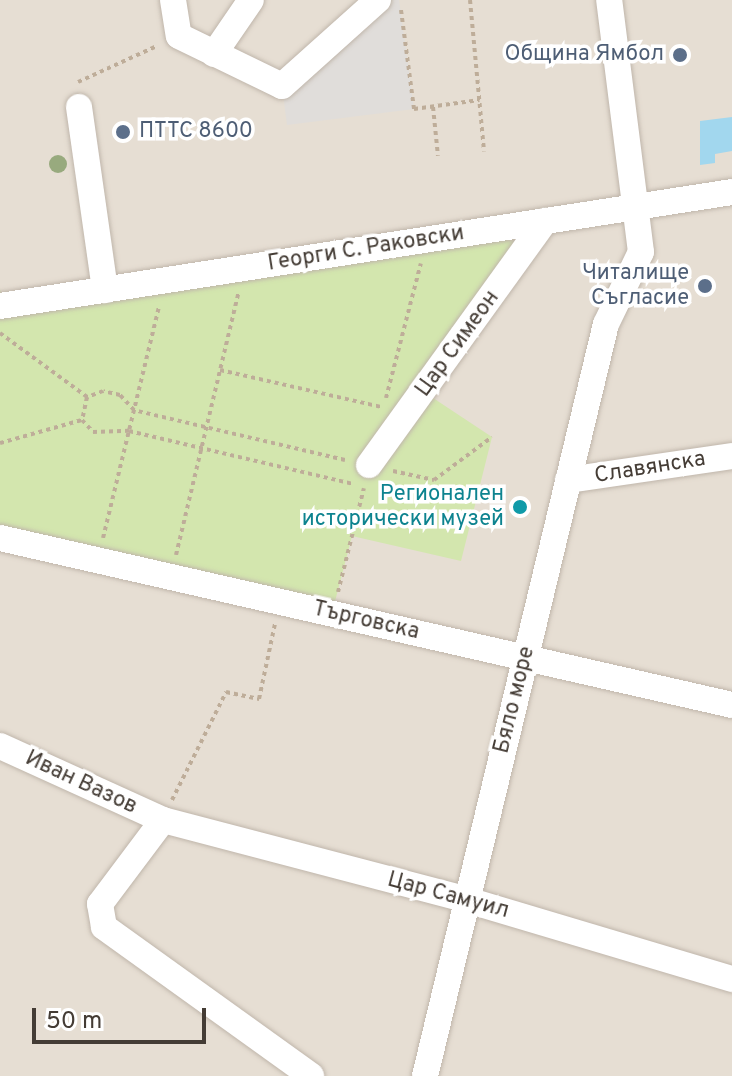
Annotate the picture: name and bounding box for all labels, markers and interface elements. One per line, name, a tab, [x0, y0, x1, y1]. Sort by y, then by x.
place label: Община Ямбол	[504, 42, 664, 68]
marker: Община Ямбол	[671, 46, 689, 64]
place label: ПТТС 8600	[139, 119, 253, 145]
marker: ПТТС 8600	[114, 123, 132, 141]
street label: Георги С. Раковски	[266, 220, 466, 278]
place label: Читалище Съгласие	[582, 260, 689, 312]
marker: Читалище Съгласие	[696, 277, 714, 295]
street label: Цар Симеон	[411, 286, 505, 402]
street label: Славянска	[593, 446, 707, 490]
place label: Регионален исторически музей	[302, 481, 504, 532]
marker: Регионален исторически музей	[511, 498, 529, 516]
street label: Търговска	[310, 596, 422, 646]
street label: Бяло море	[489, 644, 541, 756]
street label: Иван Вазов	[21, 746, 141, 820]
street label: Цар Самуил	[384, 867, 512, 925]
scale bar	[36, 992, 210, 1042]
text: 50 m	[46, 1007, 102, 1037]

